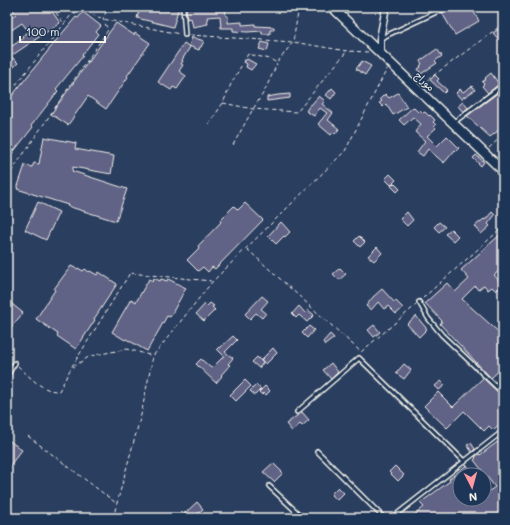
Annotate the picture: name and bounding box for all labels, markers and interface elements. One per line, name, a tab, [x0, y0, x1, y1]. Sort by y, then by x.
scale bar	[20, 18, 105, 44]
text: 100 m	[26, 23, 60, 39]
street label: موراج	[411, 68, 438, 95]
north arrow	[452, 467, 492, 507]
text: N	[468, 490, 478, 505]

